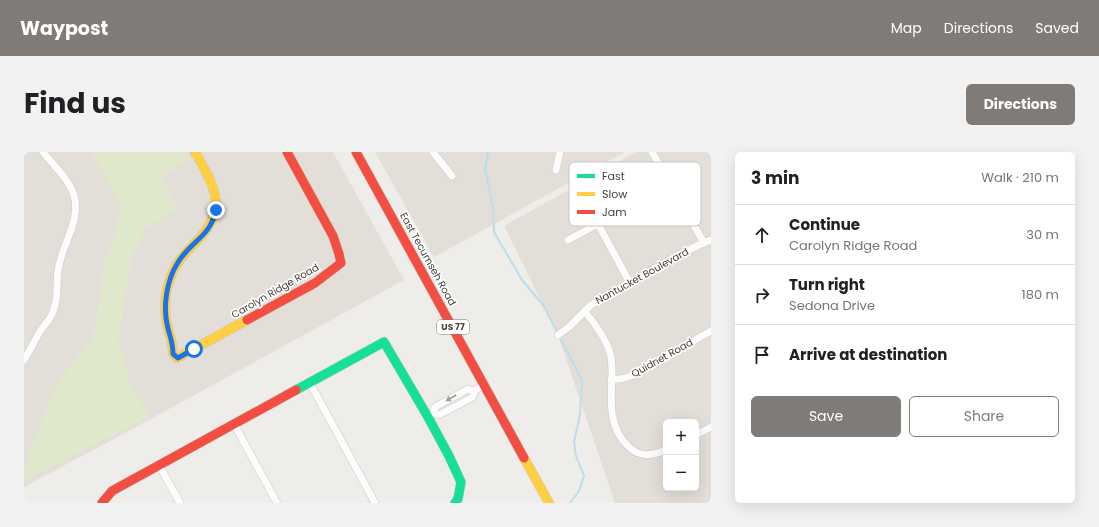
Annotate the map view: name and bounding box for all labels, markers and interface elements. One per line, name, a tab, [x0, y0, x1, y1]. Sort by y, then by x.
text: Waypost	[20, 15, 108, 42]
text: Map	[891, 18, 922, 38]
text: Directions	[944, 18, 1013, 38]
text: Saved	[1035, 18, 1079, 38]
text: Find us	[24, 84, 126, 123]
button: Directions	[966, 84, 1075, 125]
legend	[569, 162, 701, 226]
text: 3 min	[751, 166, 799, 190]
text: Fast	[602, 168, 625, 184]
text: Walk · 210 m	[981, 168, 1059, 187]
text: Slow	[602, 186, 627, 202]
route end	[207, 201, 225, 219]
text: Jam	[602, 204, 627, 220]
street label: East Tecumseh Road	[396, 210, 460, 308]
text: Continue	[789, 214, 860, 235]
icon: ahead	[751, 224, 773, 246]
text: 30 m	[1026, 225, 1059, 244]
text: Carolyn Ridge Road	[789, 236, 917, 255]
street label: Nantucket Boulevard	[593, 244, 691, 308]
street label: Carolyn Ridge Road	[229, 260, 321, 322]
text: Turn right	[789, 274, 865, 295]
icon: right	[751, 284, 773, 306]
text: 180 m	[1022, 285, 1059, 304]
text: Sedona Drive	[789, 296, 875, 315]
road number: US 77	[437, 320, 469, 334]
street label: Quidnet Road	[628, 335, 696, 381]
route start	[185, 340, 203, 358]
icon: arrive	[751, 344, 773, 366]
text: Arrive at destination	[789, 344, 947, 365]
one-way arrow	[445, 395, 457, 402]
button: Save	[751, 396, 901, 437]
button: Share	[909, 396, 1059, 437]
map controls	[663, 419, 699, 491]
button: +	[663, 419, 699, 455]
button: −	[663, 455, 699, 491]

